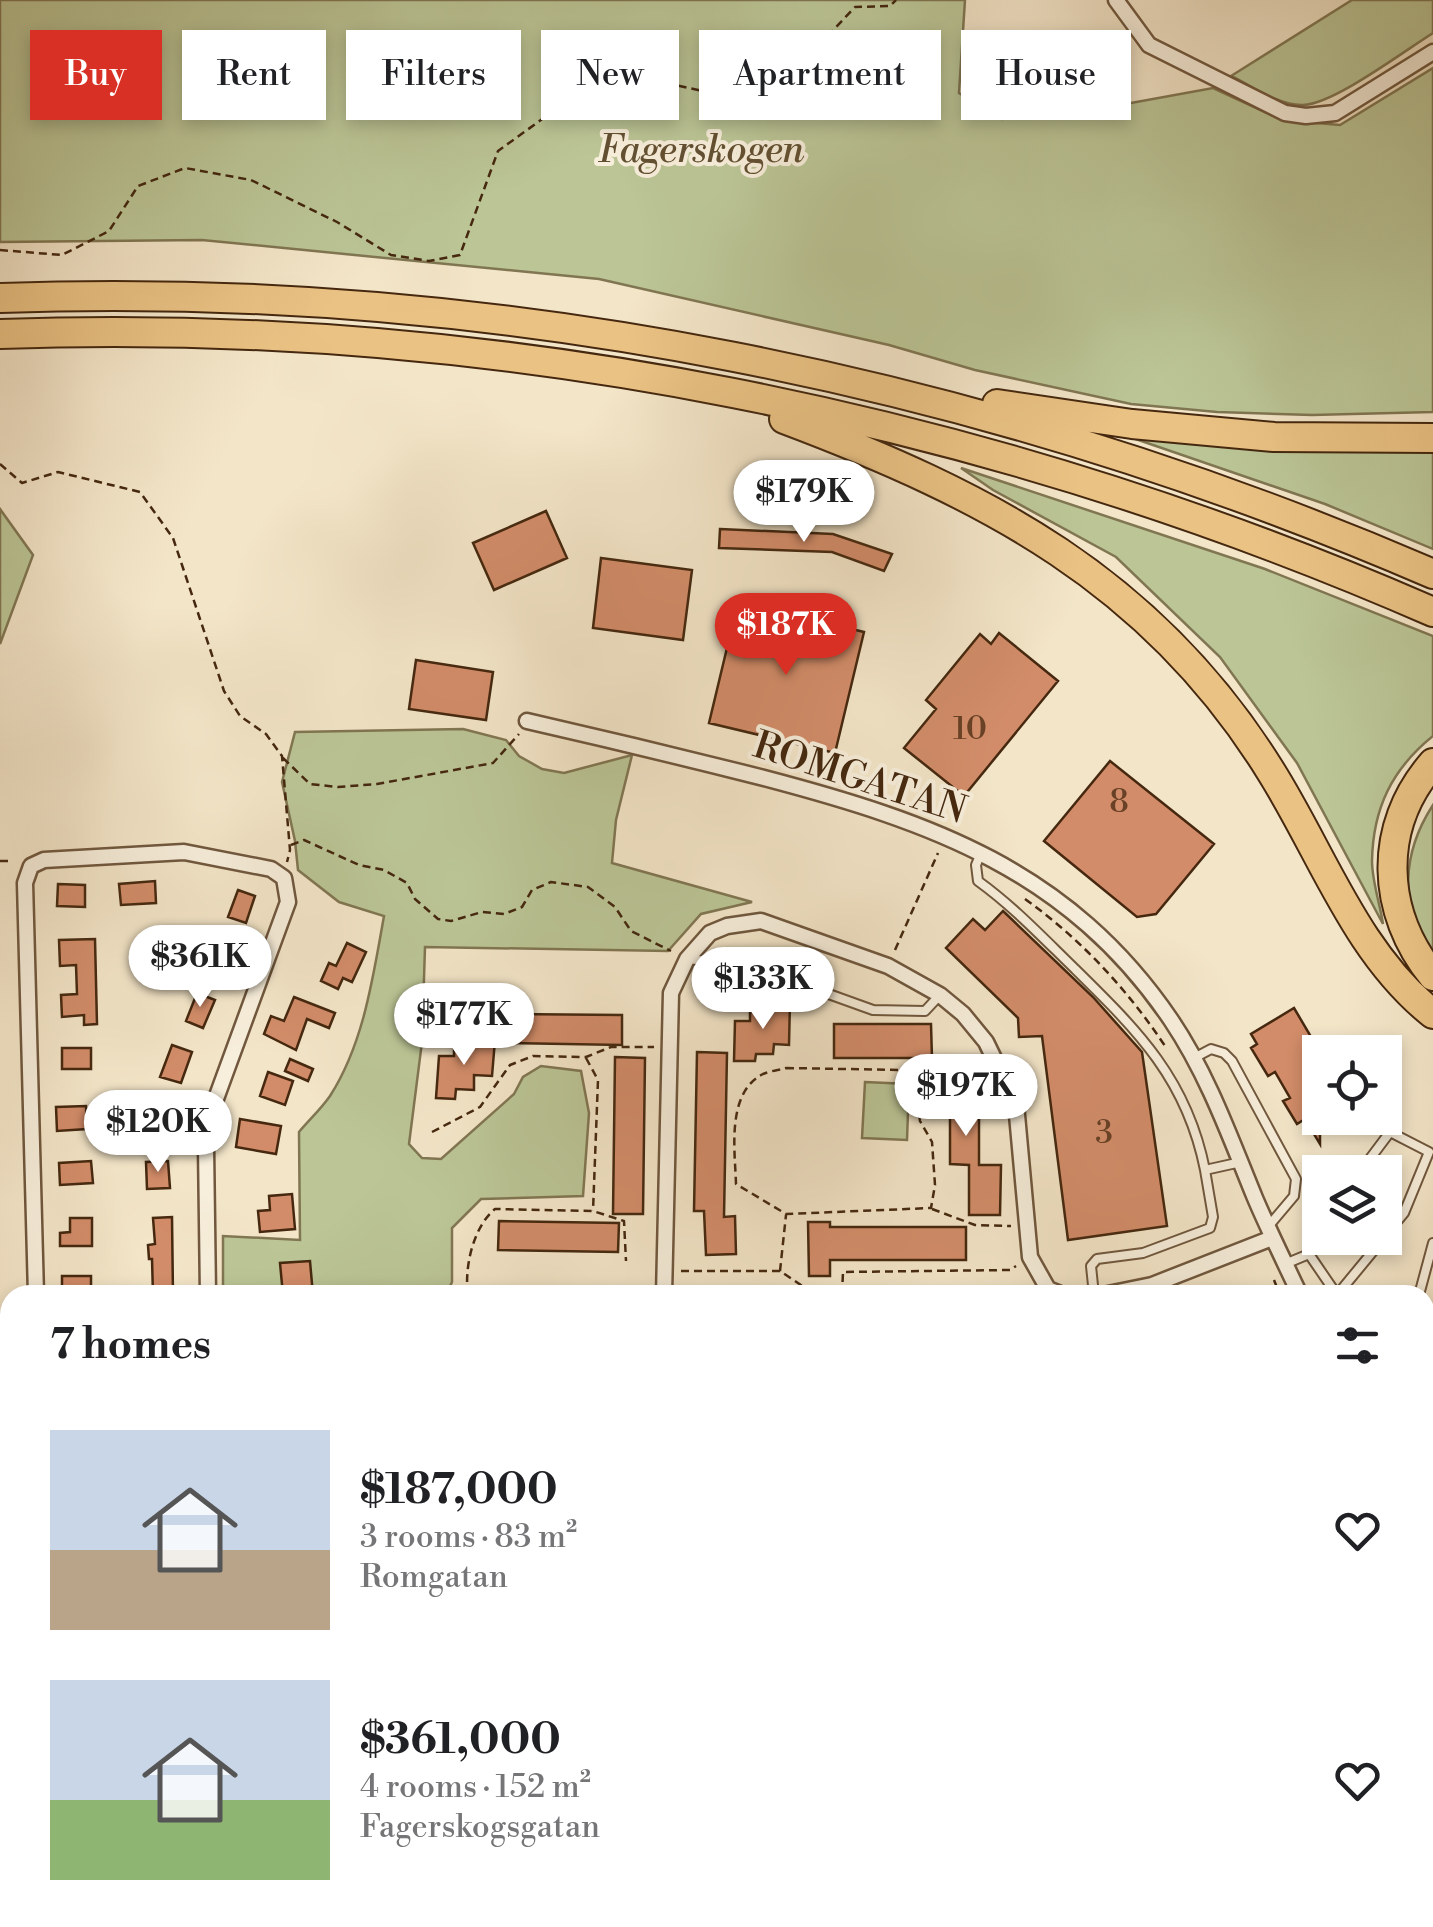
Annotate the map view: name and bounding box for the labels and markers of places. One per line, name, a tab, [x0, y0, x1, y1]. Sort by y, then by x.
pin: $179K	[734, 460, 874, 545]
pin: $187K	[716, 593, 856, 678]
pin: $361K	[130, 925, 270, 1010]
pin: $133K	[693, 947, 833, 1032]
pin: $177K	[394, 983, 534, 1068]
pin: $197K	[896, 1054, 1036, 1139]
pin: $120K	[88, 1090, 228, 1175]

